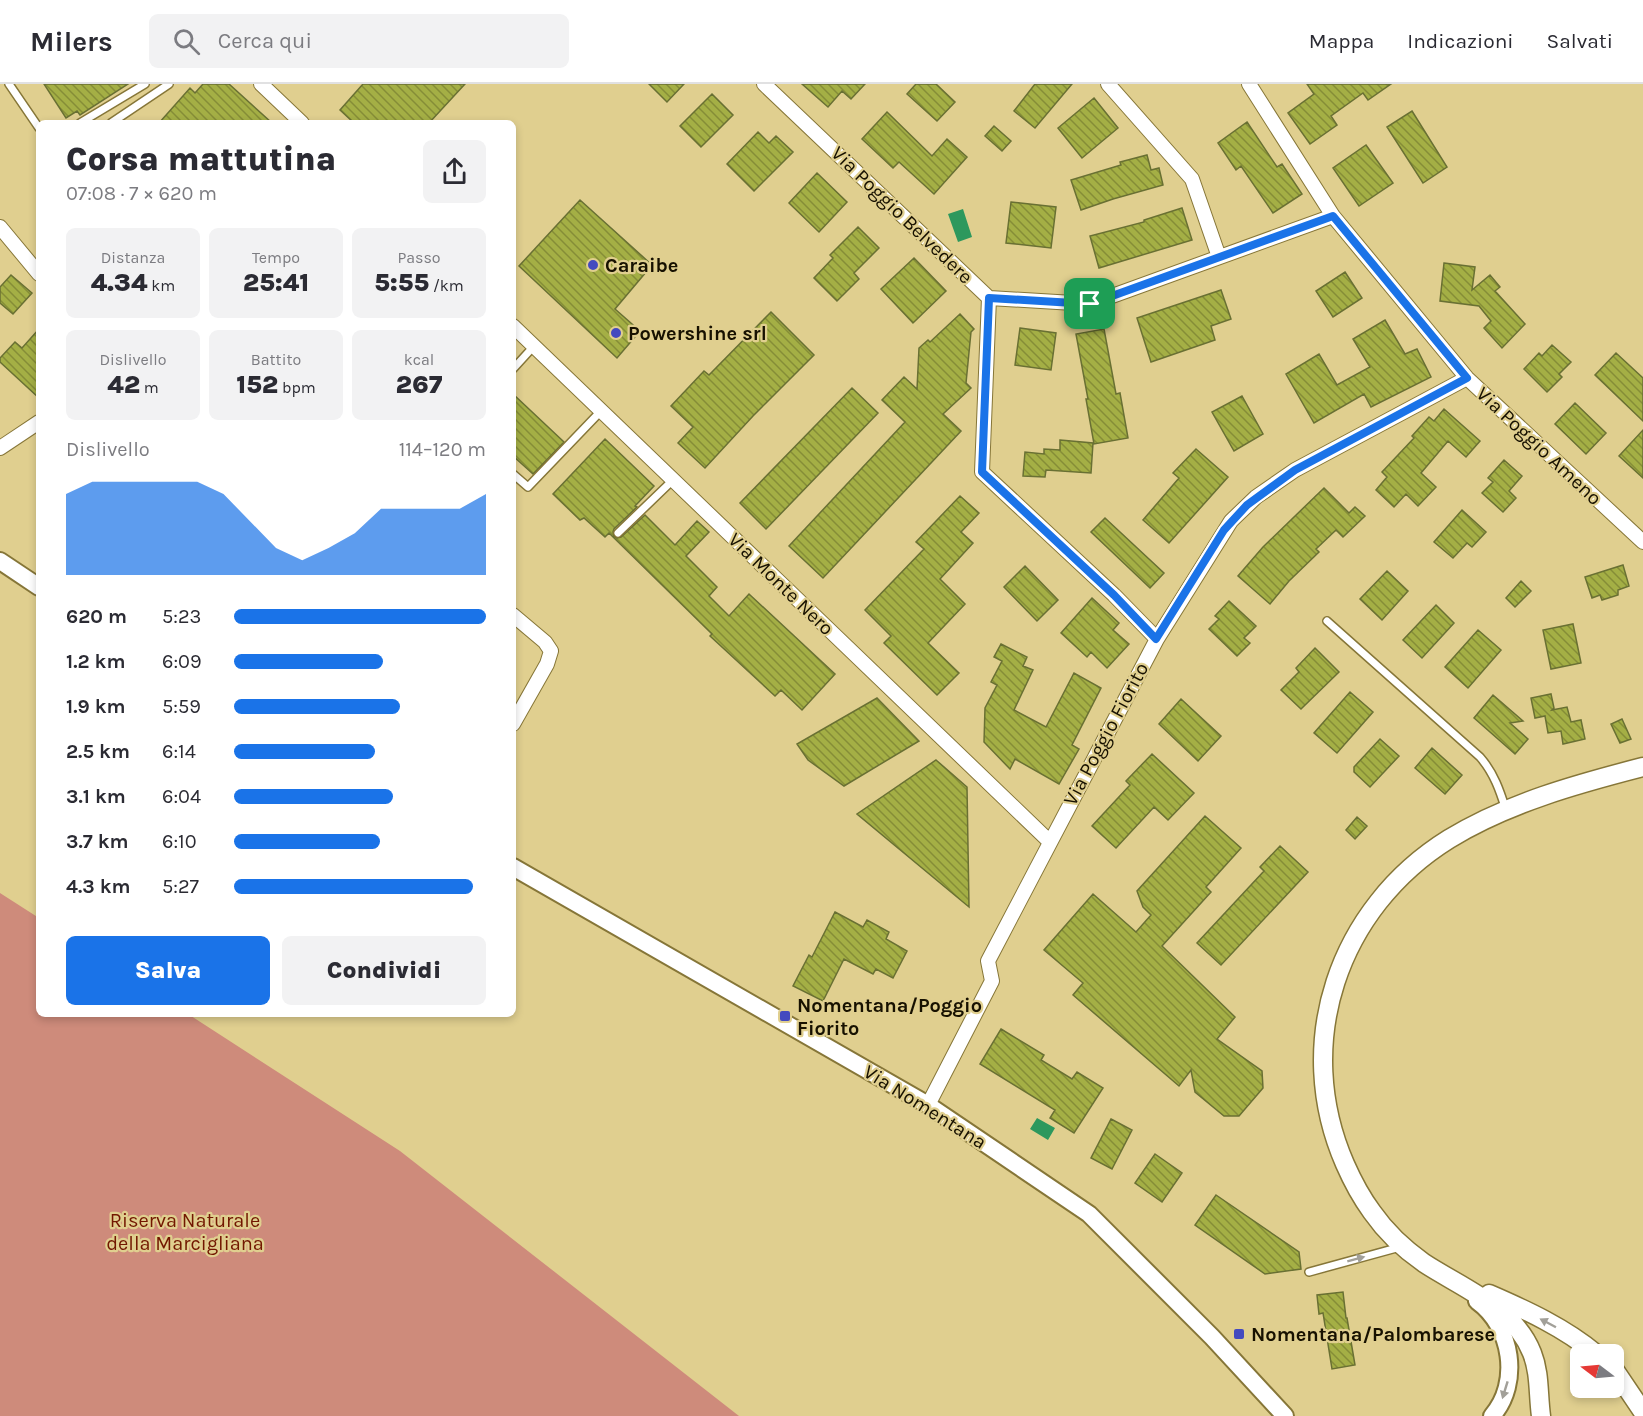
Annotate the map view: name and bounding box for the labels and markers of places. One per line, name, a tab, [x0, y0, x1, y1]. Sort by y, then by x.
place label: Caraibe	[605, 254, 678, 277]
marker: Caraibe	[586, 258, 600, 272]
pin	[1064, 278, 1115, 329]
place label: Powershine srl	[628, 322, 767, 345]
marker: Powershine srl	[609, 326, 623, 340]
place label: Nomentana/Poggio Fiorito	[797, 994, 982, 1040]
marker: Nomentana/Poggio Fiorito	[778, 1009, 792, 1023]
place label: Nomentana/Palombarese	[1251, 1323, 1495, 1346]
marker: Nomentana/Palombarese	[1232, 1327, 1246, 1341]

